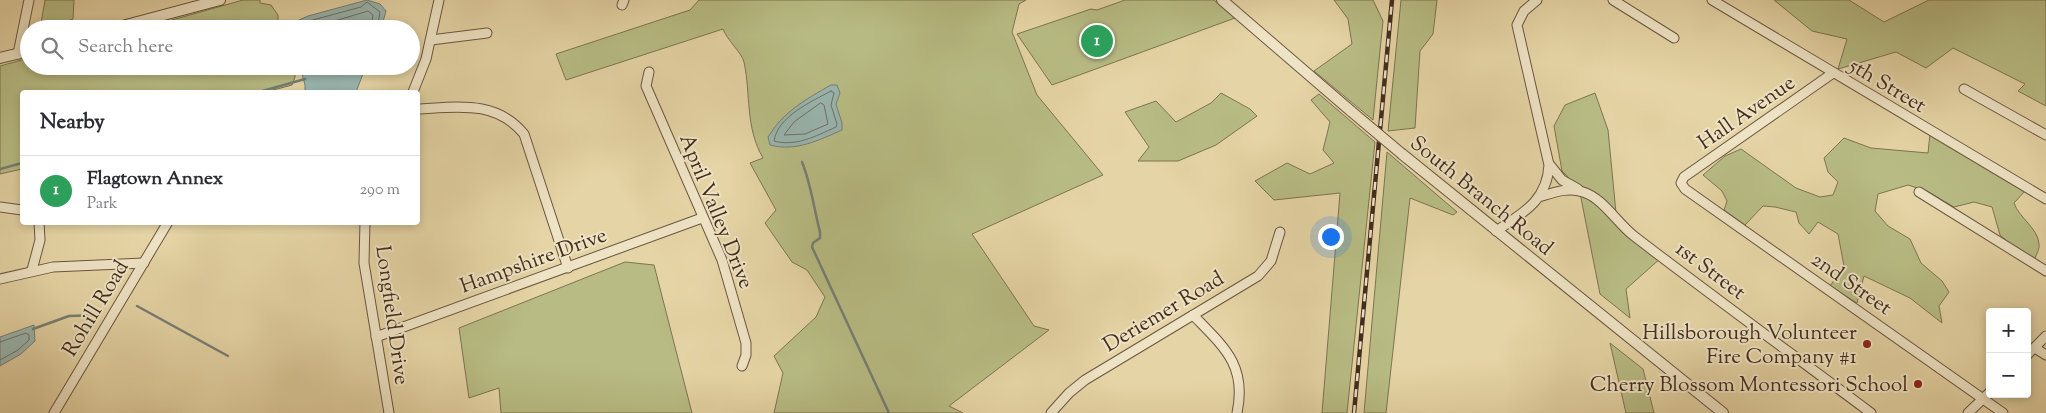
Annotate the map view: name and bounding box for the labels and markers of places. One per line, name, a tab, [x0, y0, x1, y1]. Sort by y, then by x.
pin: 1	[1081, 22, 1113, 60]
place label: Hillsborough Volunteer Fire Company #1	[1642, 319, 1857, 373]
marker: Hillsborough Volunteer Fire Company #1	[1861, 338, 1873, 350]
place label: Cherry Blossom Montessori School	[1590, 371, 1908, 401]
marker: Cherry Blossom Montessori School	[1912, 378, 1924, 390]

